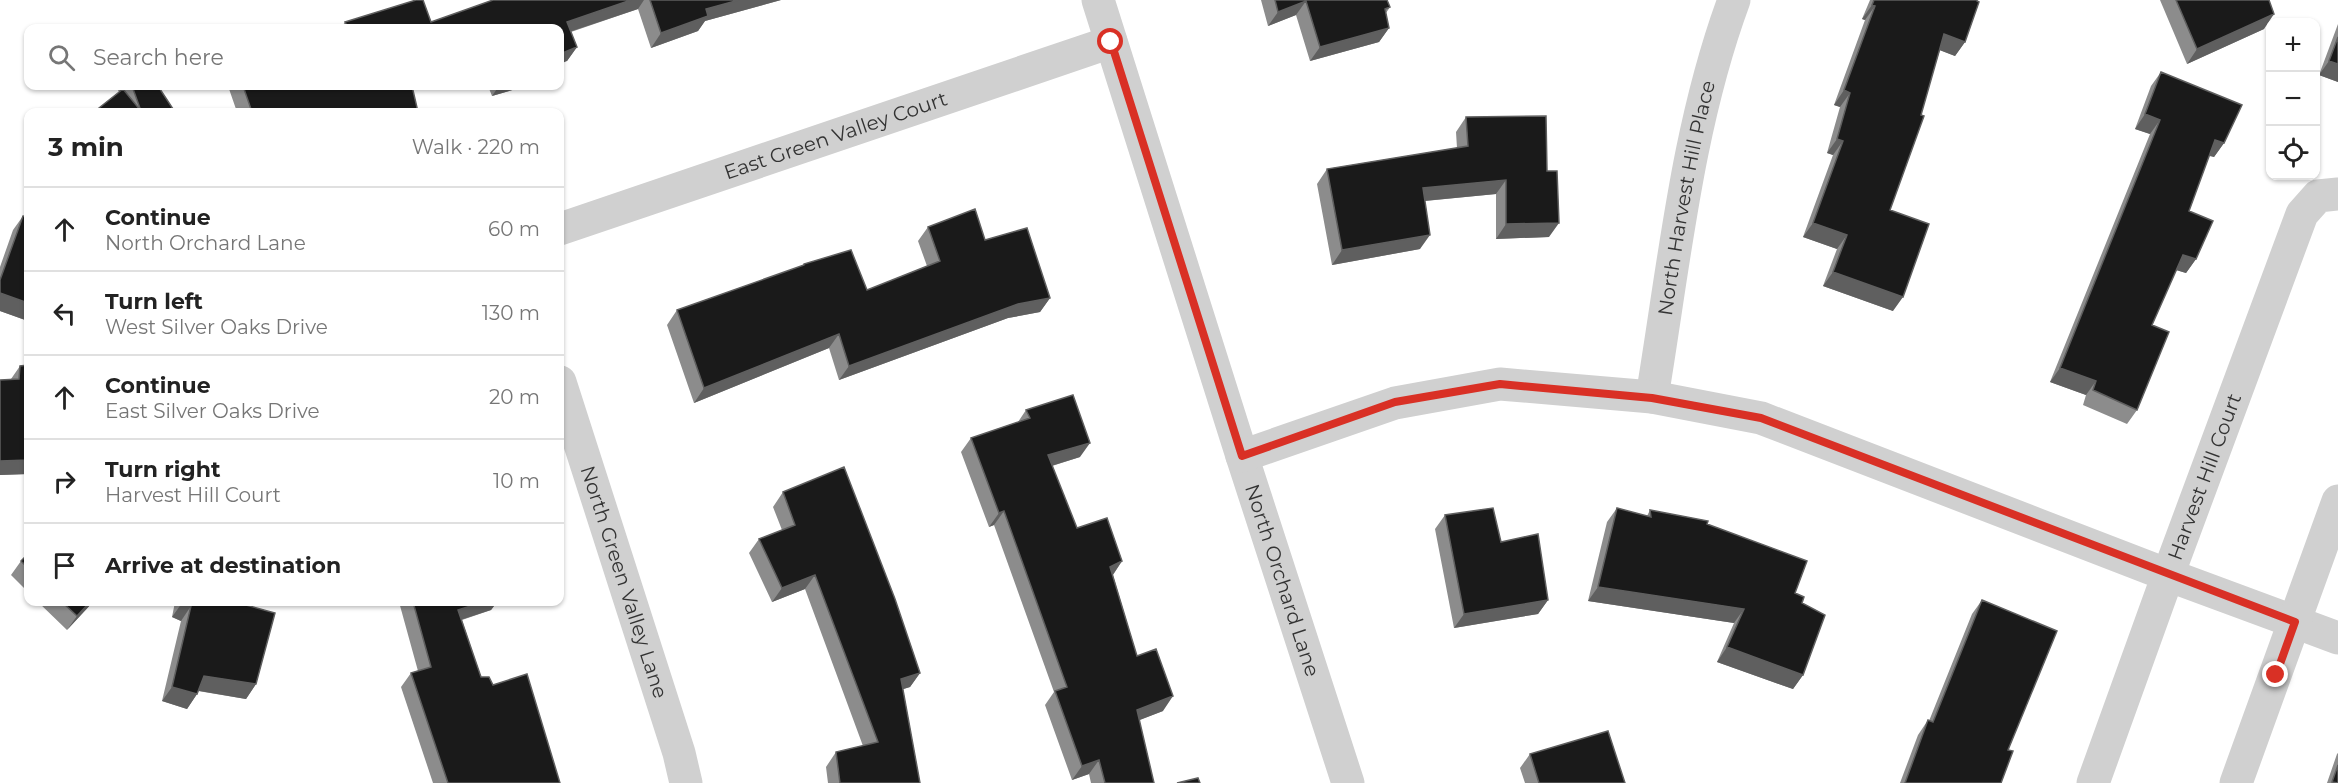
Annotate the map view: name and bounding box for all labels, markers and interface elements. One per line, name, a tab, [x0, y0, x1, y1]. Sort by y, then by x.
map controls	[2266, 18, 2320, 180]
button: +	[2266, 18, 2320, 72]
search box	[24, 24, 564, 90]
route start	[1097, 28, 1123, 54]
icon: search	[45, 41, 78, 74]
text: Search here	[93, 44, 224, 71]
button: −	[2266, 72, 2320, 126]
street label: North Harvest Hill Place	[1653, 78, 1720, 317]
street label: East Green Valley Court	[721, 86, 950, 184]
button: locate	[2266, 126, 2320, 180]
text: 3 min	[48, 131, 124, 163]
text: Walk · 220 m	[412, 135, 540, 159]
text: Continue	[105, 204, 211, 231]
icon: ahead	[48, 213, 81, 246]
text: 60 m	[488, 217, 540, 241]
text: North Orchard Lane	[105, 231, 306, 255]
text: Turn left	[105, 288, 203, 315]
icon: left	[48, 297, 81, 330]
text: 130 m	[482, 301, 540, 325]
text: West Silver Oaks Drive	[105, 315, 328, 339]
text: Continue	[105, 372, 211, 399]
icon: ahead	[48, 381, 81, 414]
text: 20 m	[489, 385, 540, 409]
street label: Harvest Hill Court	[2163, 390, 2246, 563]
text: East Silver Oaks Drive	[105, 399, 320, 423]
text: Turn right	[105, 456, 220, 483]
street label: North Green Valley Lane	[576, 463, 673, 701]
icon: right	[48, 465, 81, 498]
text: 10 m	[493, 469, 540, 493]
street label: North Orchard Lane	[1240, 481, 1325, 680]
text: Harvest Hill Court	[105, 483, 281, 507]
icon: arrive	[48, 549, 81, 582]
text: Arrive at destination	[105, 552, 341, 579]
route end	[2262, 661, 2288, 687]

